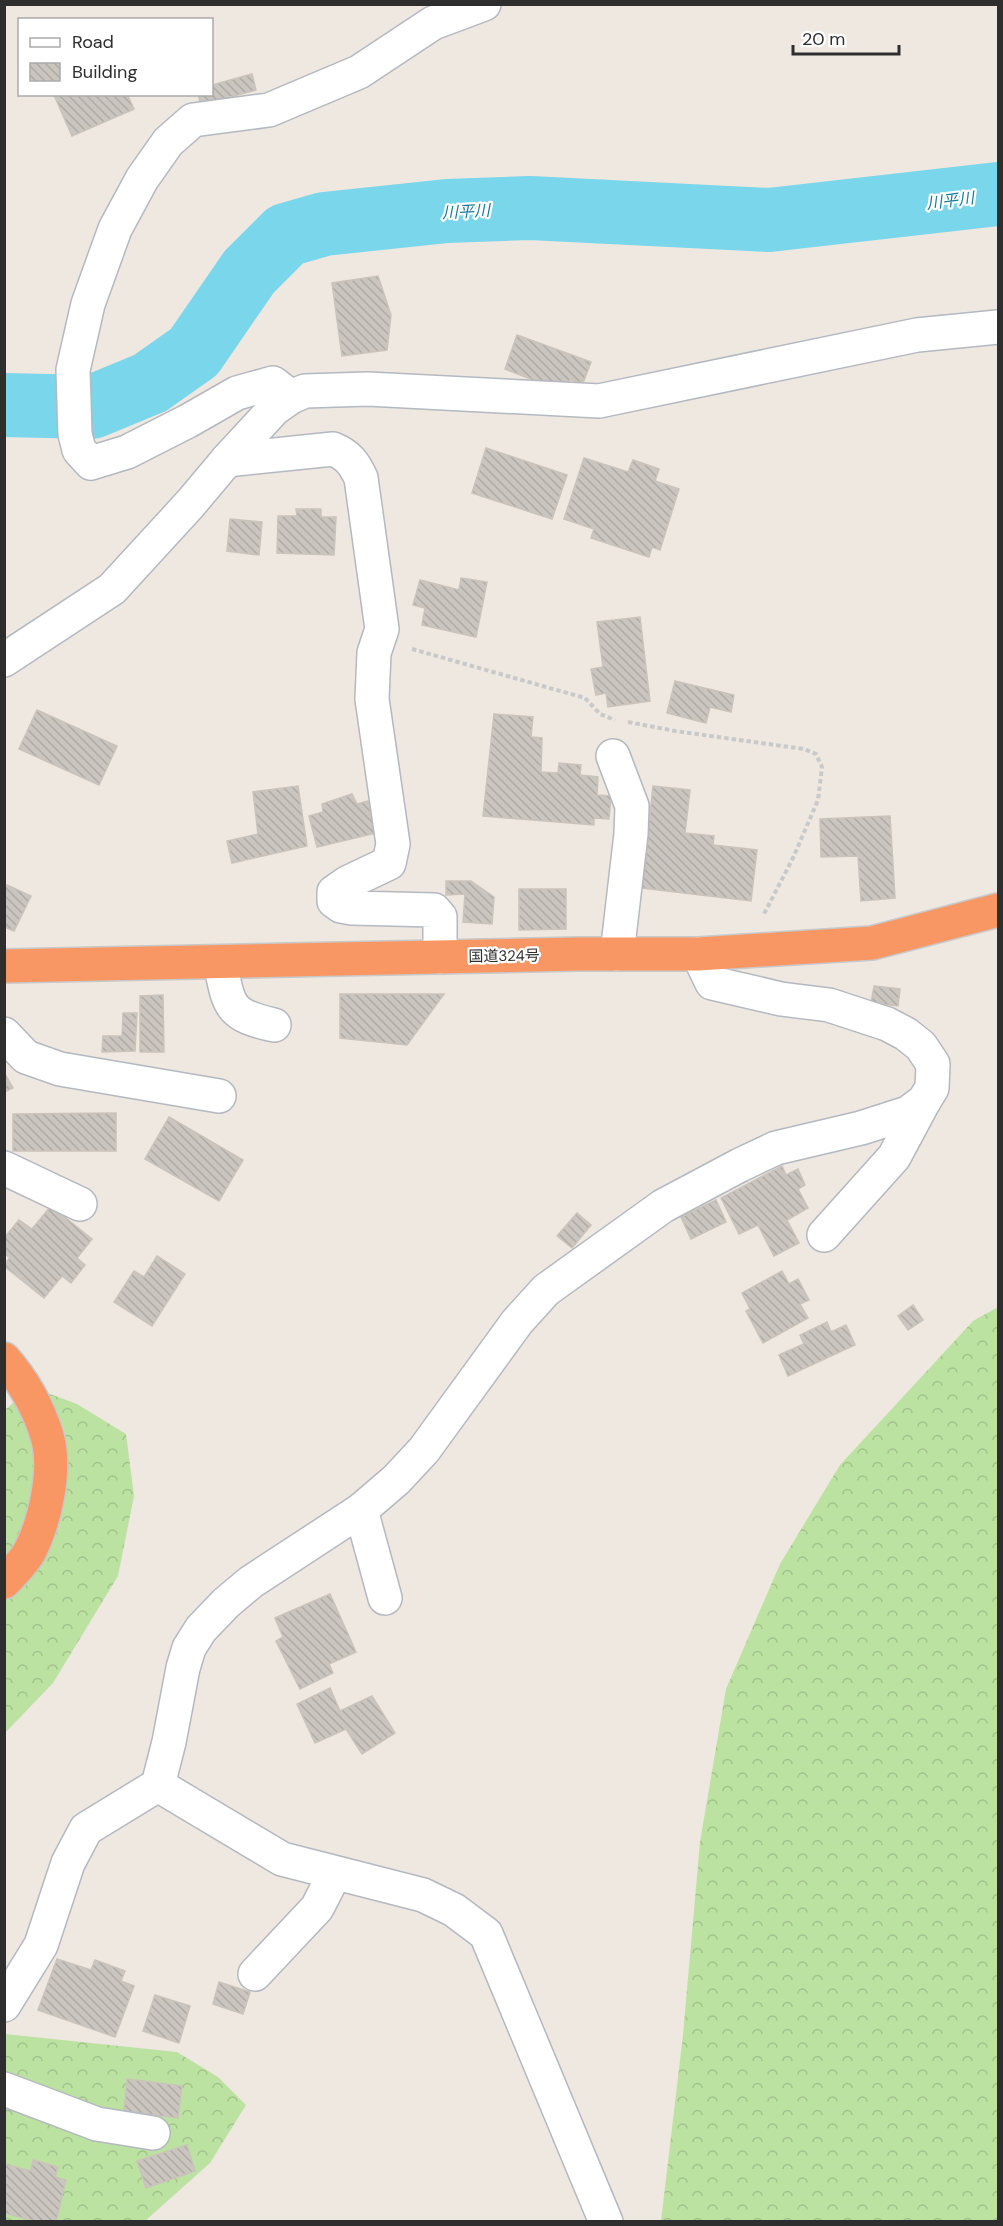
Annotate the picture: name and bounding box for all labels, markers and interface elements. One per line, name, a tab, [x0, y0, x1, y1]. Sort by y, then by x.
legend	[18, 18, 213, 96]
scale bar	[793, 18, 900, 56]
text: 20 m	[802, 27, 845, 51]
text: Road	[72, 30, 114, 54]
text: Building	[72, 60, 137, 84]
water label: 川平川	[925, 187, 977, 214]
water label: 川平川	[442, 200, 493, 223]
street label: 国道324号	[468, 945, 540, 967]

